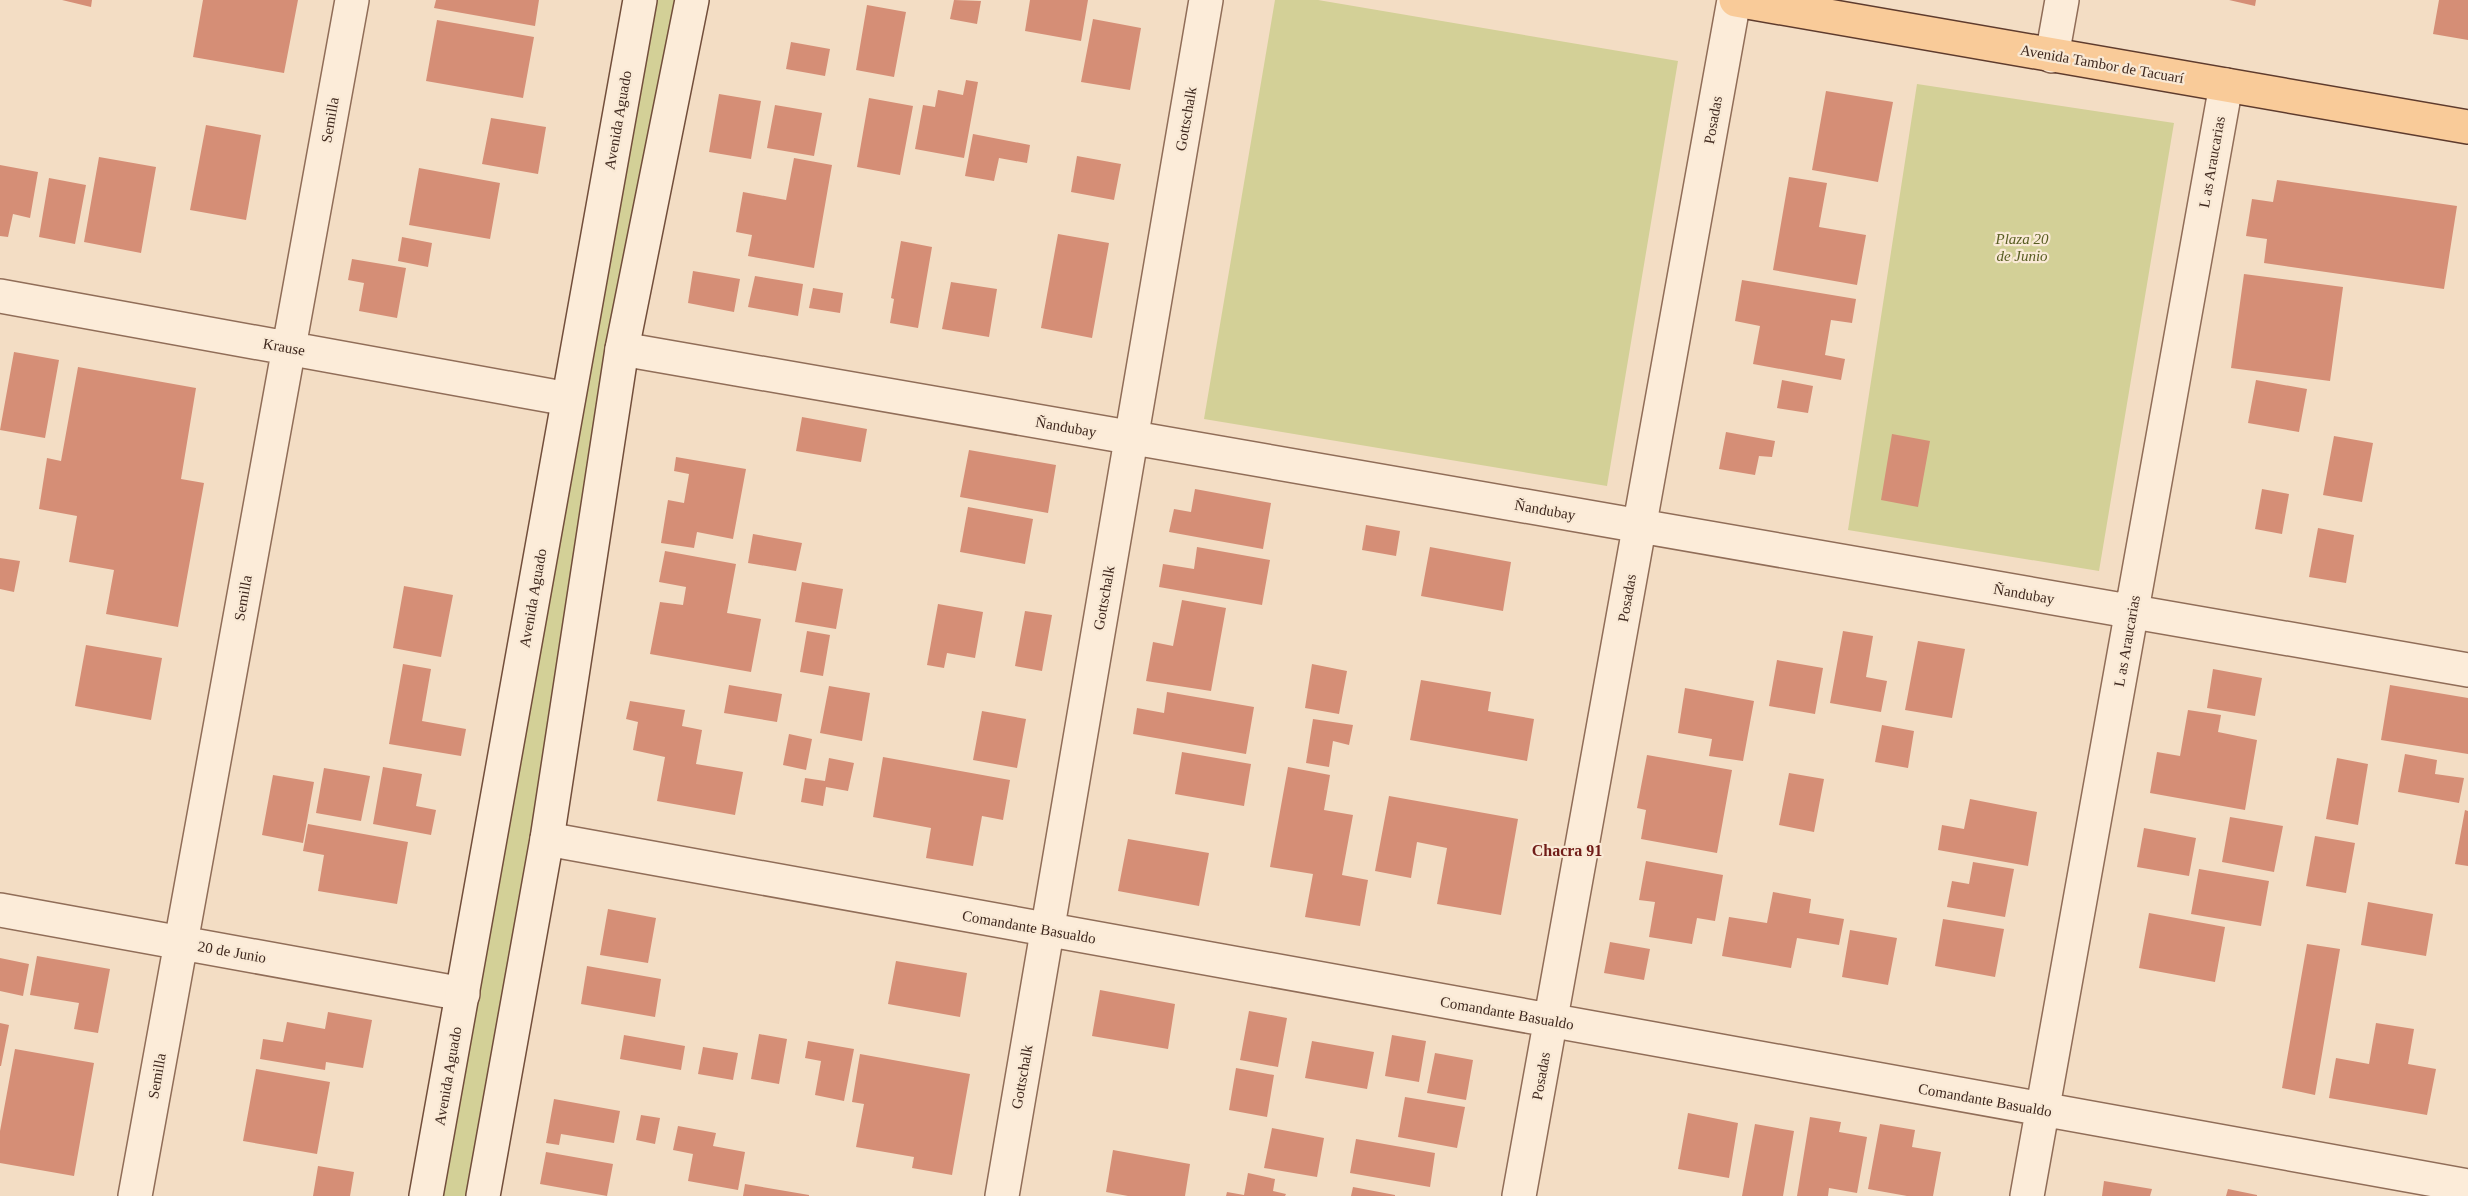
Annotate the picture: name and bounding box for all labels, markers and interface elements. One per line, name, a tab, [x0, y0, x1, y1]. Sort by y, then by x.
street label: Avenida Tambor de Tacuarí	[2019, 42, 2185, 86]
street label: Avenida Aguado	[601, 69, 635, 171]
street label: Gottschalk	[1172, 85, 1200, 152]
street label: Posadas	[1701, 95, 1725, 145]
street label: Semilla	[318, 96, 342, 144]
street label: L as Araucarias	[2196, 115, 2228, 209]
park label: Plaza 20 de Junio	[1995, 231, 2049, 264]
street label: Krause	[262, 335, 307, 359]
street label: Ñandubay	[1034, 414, 1098, 440]
street label: Ñandubay	[1513, 497, 1577, 523]
street label: Avenida Aguado	[516, 547, 550, 649]
street label: Gottschalk	[1090, 564, 1118, 631]
street label: Posadas	[1615, 573, 1639, 623]
street label: Semilla	[231, 574, 255, 622]
street label: Ñandubay	[1992, 581, 2056, 607]
street label: L as Araucarias	[2111, 594, 2143, 688]
district label: Chacra 91	[1532, 842, 1602, 859]
street label: Comandante Basualdo	[961, 907, 1097, 947]
street label: 20 de Junio	[197, 938, 267, 966]
street label: Comandante Basualdo	[1439, 993, 1575, 1033]
street label: Avenida Aguado	[431, 1025, 465, 1127]
street label: Gottschalk	[1008, 1043, 1036, 1110]
street label: Posadas	[1529, 1051, 1553, 1101]
street label: Semilla	[145, 1052, 169, 1100]
street label: Comandante Basualdo	[1917, 1080, 2053, 1120]

